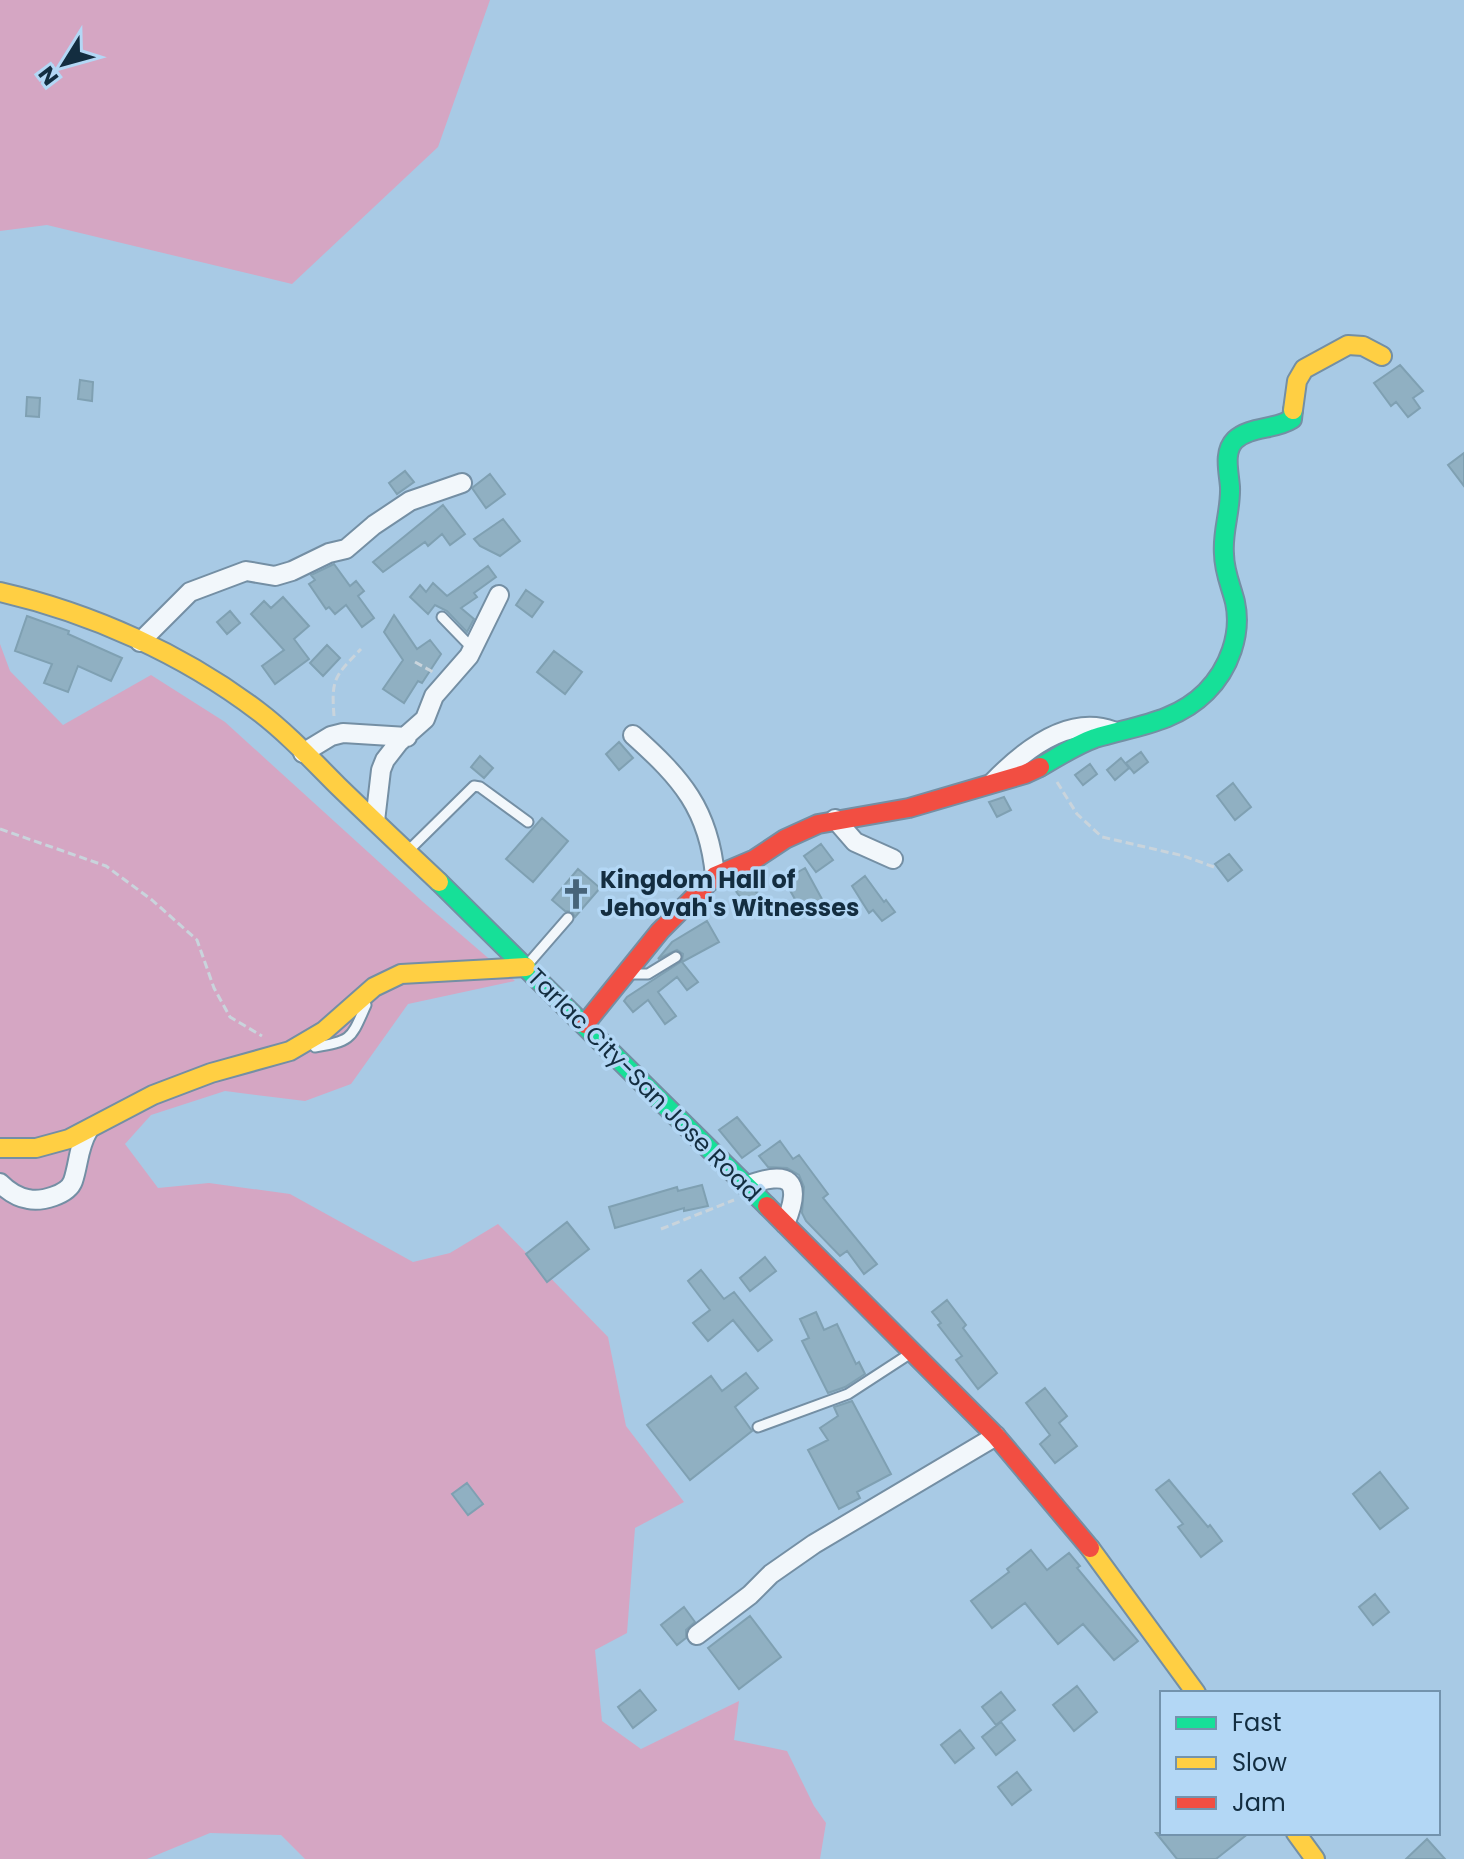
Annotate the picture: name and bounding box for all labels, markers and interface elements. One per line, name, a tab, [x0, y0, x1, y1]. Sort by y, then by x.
north arrow	[24, 24, 104, 104]
text: N	[31, 60, 66, 92]
place label: Kingdom Hall of Jehovah's Witnesses	[600, 863, 859, 924]
church icon: Kingdom Hall of Jehovah's Witnesses	[559, 877, 593, 911]
street label: Tarlac City-San Jose Road	[520, 961, 768, 1209]
legend	[1160, 1691, 1440, 1835]
text: Fast	[1232, 1706, 1282, 1739]
text: Slow	[1232, 1746, 1287, 1779]
text: Jam	[1232, 1786, 1286, 1819]

